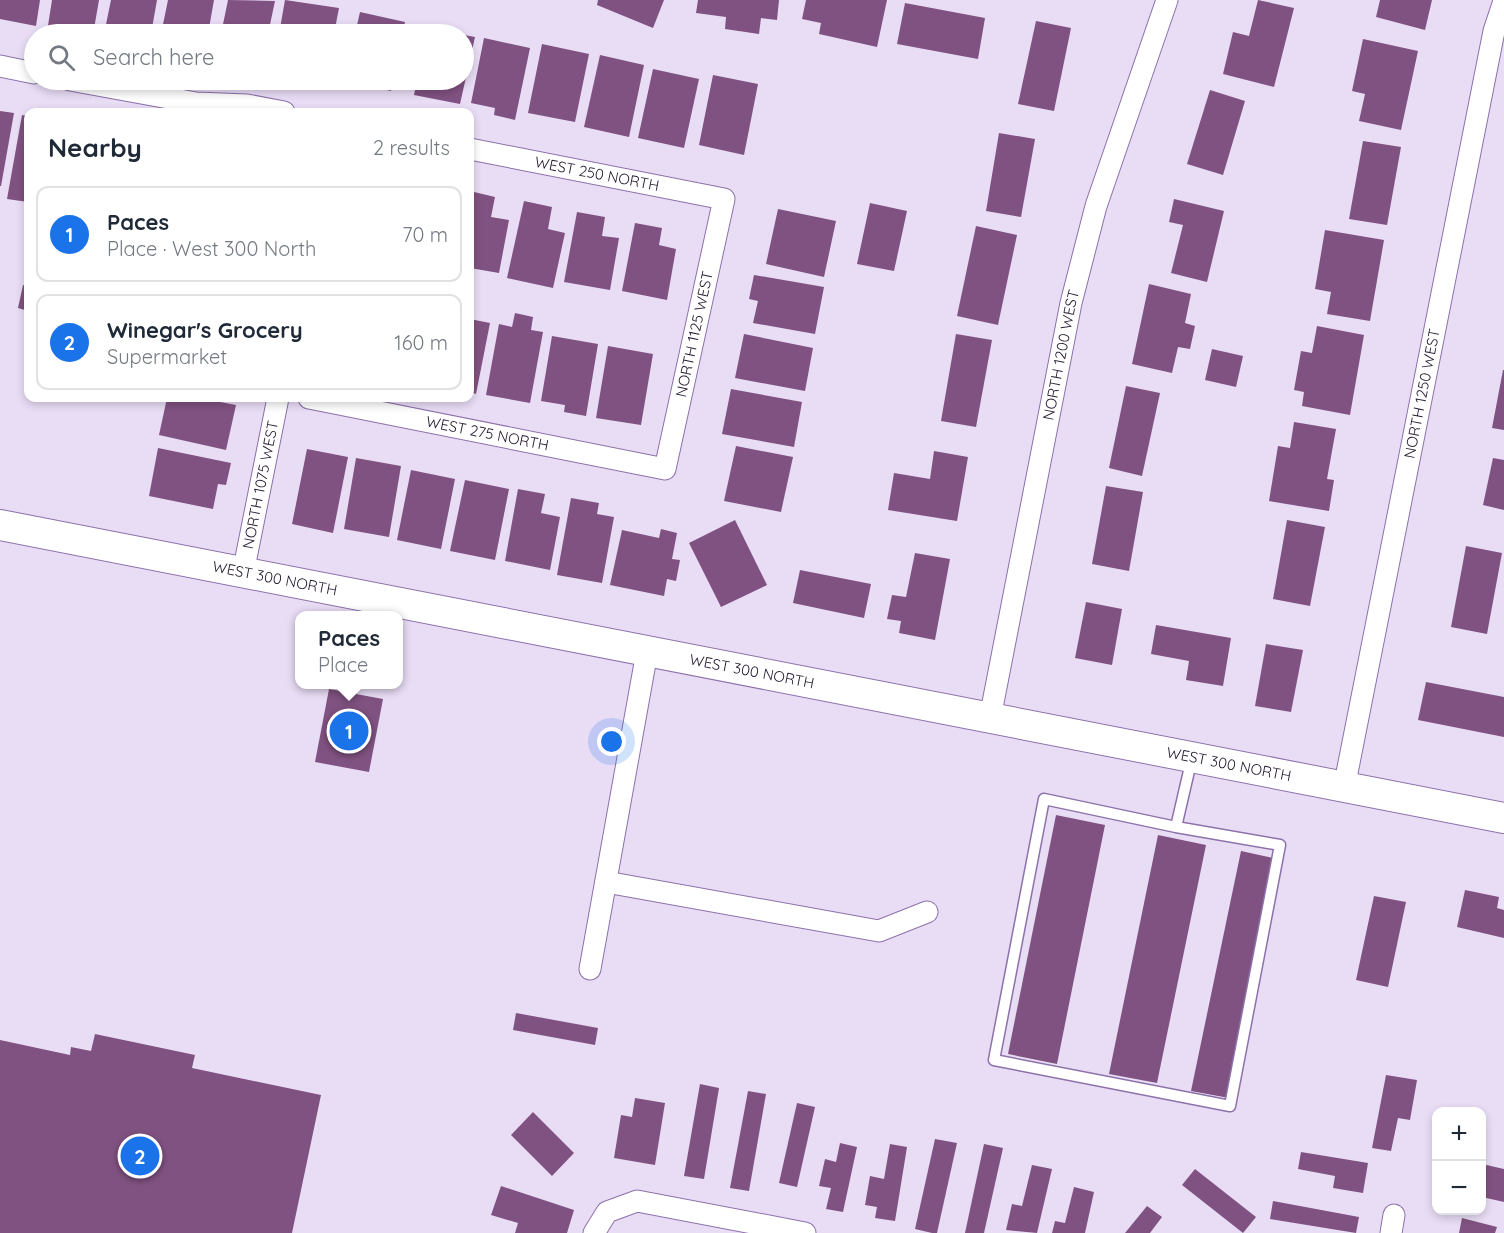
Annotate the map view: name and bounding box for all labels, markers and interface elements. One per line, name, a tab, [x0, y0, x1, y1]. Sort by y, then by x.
search box	[24, 24, 474, 90]
icon: search	[45, 41, 78, 74]
text: Search here	[93, 43, 214, 71]
text: Nearby	[48, 131, 142, 164]
text: 2 results	[373, 135, 450, 160]
street label: WEST 250 NORTH	[533, 152, 661, 195]
text: Paces	[107, 208, 169, 236]
text: 1	[66, 222, 73, 247]
text: 70 m	[402, 222, 448, 247]
text: Place · West 300 North	[107, 236, 316, 261]
street label: NORTH 1125 WEST	[671, 269, 717, 399]
street label: NORTH 1200 WEST	[1038, 287, 1083, 422]
text: Winegar's Grocery	[107, 316, 303, 344]
street label: NORTH 1250 WEST	[1400, 327, 1444, 460]
text: 2	[64, 330, 75, 355]
text: 160 m	[394, 330, 448, 355]
text: Supermarket	[107, 344, 227, 369]
street label: WEST 275 NORTH	[425, 412, 551, 455]
street label: NORTH 1075 WEST	[238, 419, 282, 550]
street label: WEST 300 NORTH	[211, 557, 339, 599]
popup	[295, 611, 403, 689]
text: Paces	[318, 624, 380, 652]
street label: WEST 300 NORTH	[688, 650, 816, 692]
text: Place	[318, 652, 368, 677]
pin: 1	[330, 708, 368, 754]
your location	[597, 727, 626, 756]
street label: WEST 300 NORTH	[1165, 742, 1293, 785]
map controls	[1432, 1107, 1486, 1215]
button: +	[1432, 1107, 1486, 1161]
pin: 2	[120, 1134, 160, 1178]
button: −	[1432, 1161, 1486, 1215]

